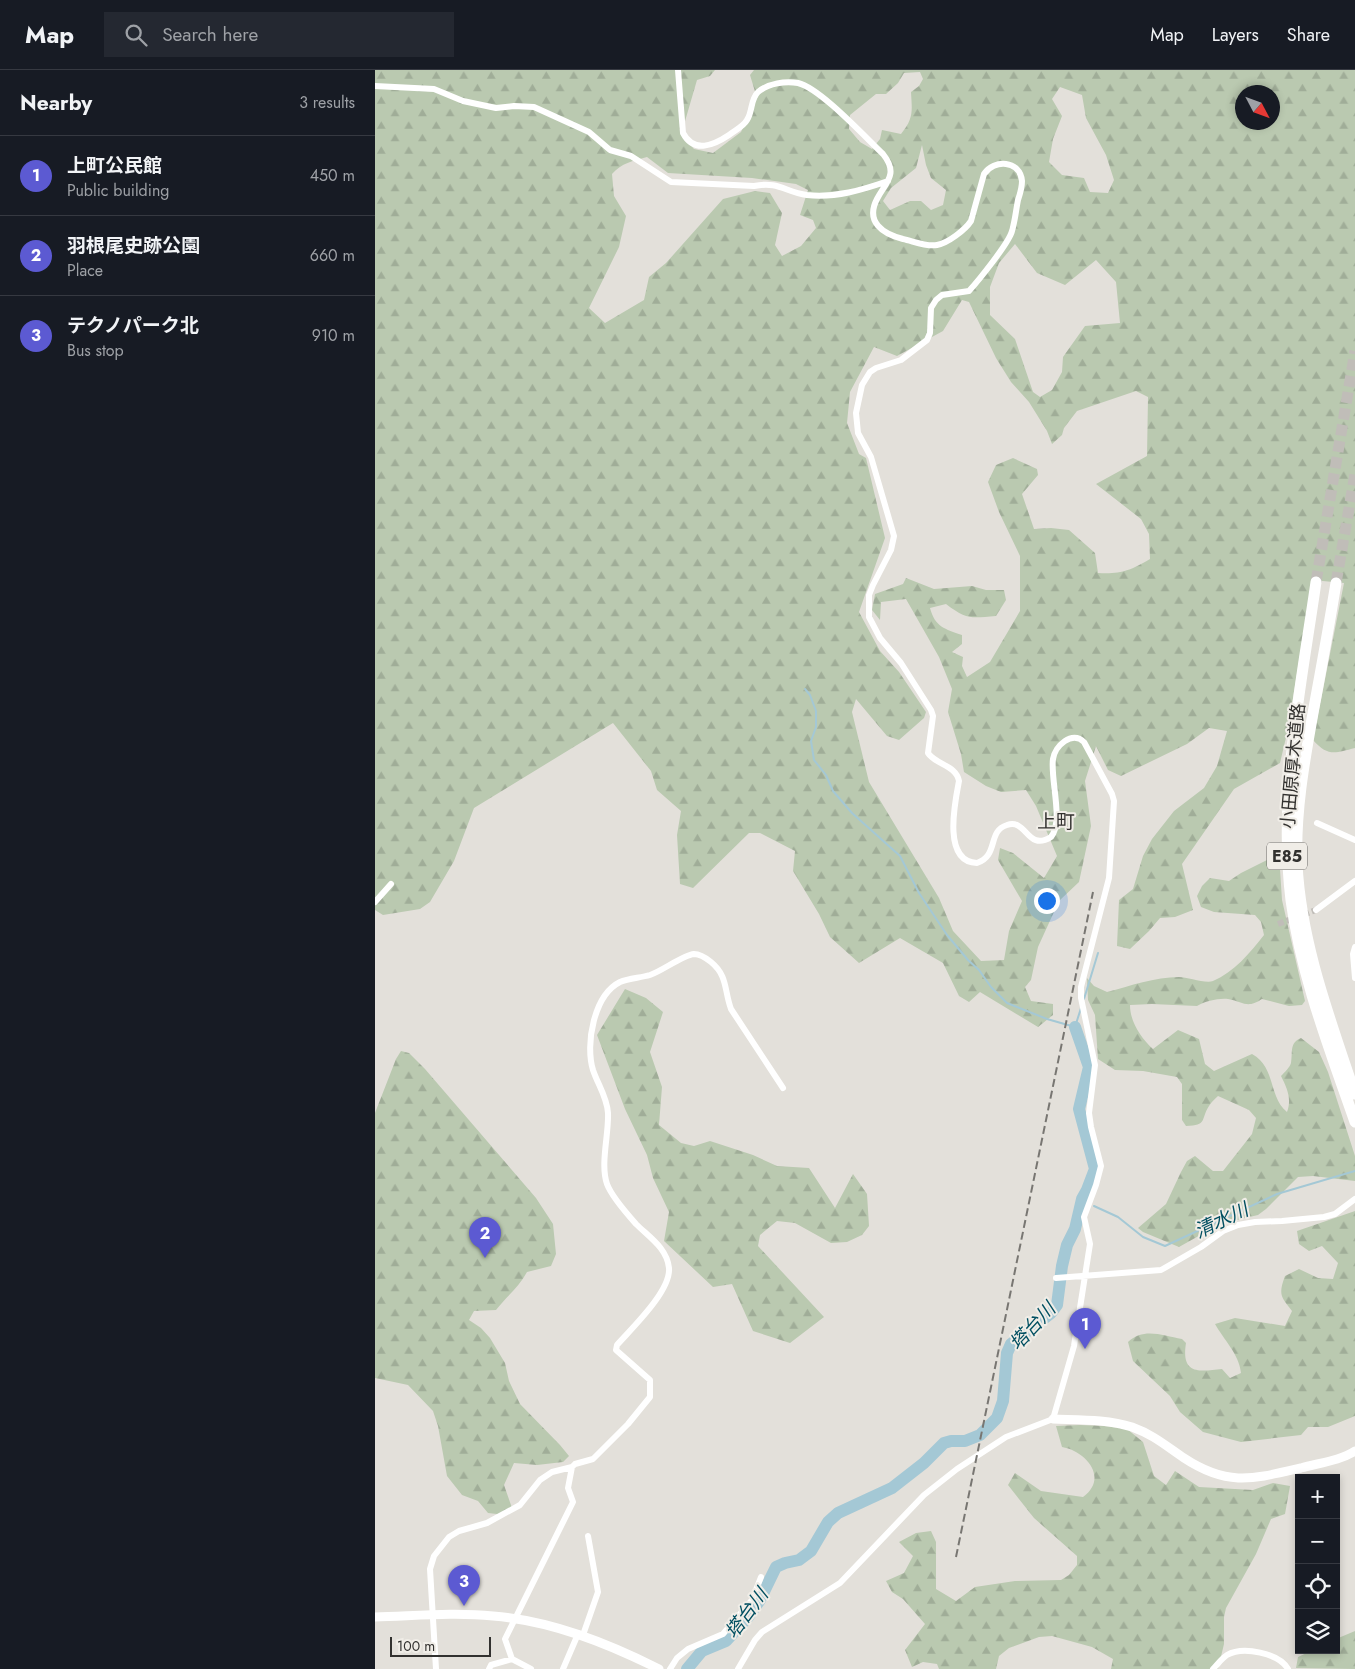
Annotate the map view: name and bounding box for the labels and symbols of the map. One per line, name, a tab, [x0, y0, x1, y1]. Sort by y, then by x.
north arrow	[1235, 85, 1280, 130]
street label: 小田原厚木道路	[1275, 702, 1311, 830]
district label: 上町	[1037, 808, 1075, 835]
road number: E85	[1267, 842, 1307, 869]
your location	[1034, 888, 1060, 914]
water label: 清水川	[1190, 1195, 1255, 1245]
pin: 2	[469, 1217, 501, 1258]
water label: 塔台川	[1003, 1295, 1063, 1356]
pin: 1	[1069, 1308, 1101, 1349]
pin: 3	[448, 1565, 480, 1606]
water label: 塔台川	[718, 1581, 776, 1644]
scale bar	[390, 1634, 491, 1657]

